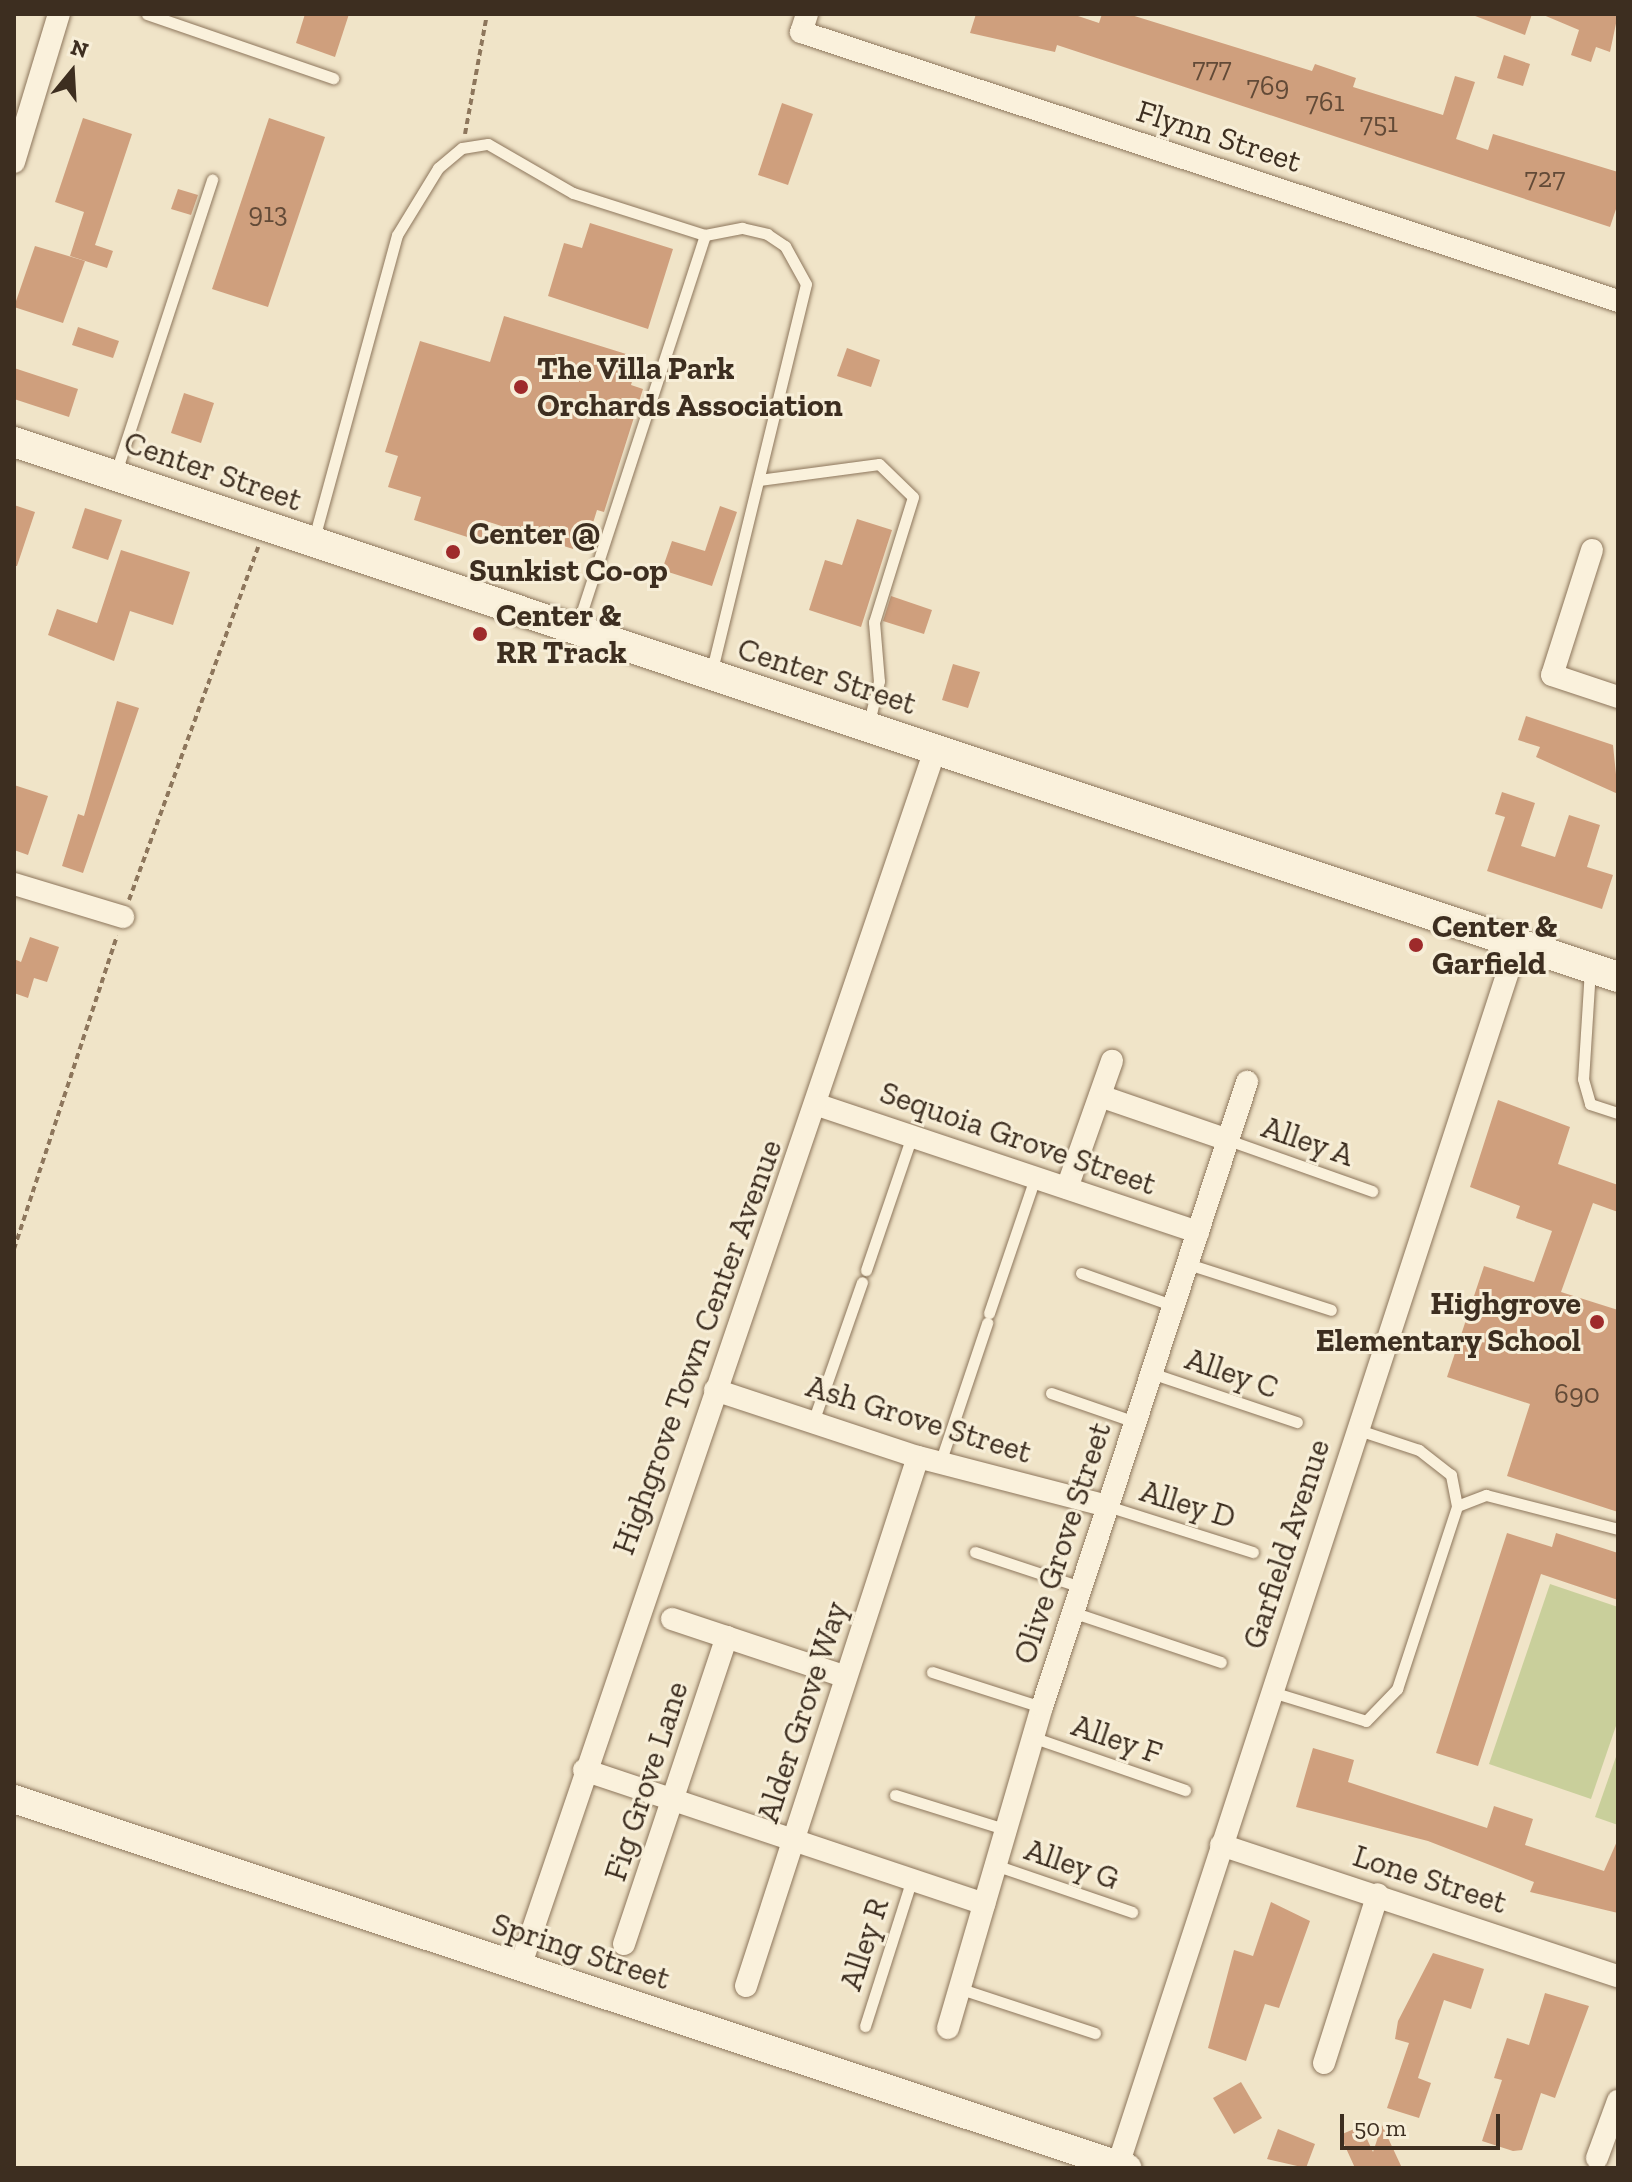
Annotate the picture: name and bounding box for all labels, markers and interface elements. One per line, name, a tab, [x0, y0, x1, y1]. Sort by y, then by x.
north arrow	[32, 32, 112, 112]
text: N	[67, 33, 92, 64]
house number: 777	[1192, 51, 1232, 85]
house number: 769	[1247, 69, 1289, 103]
house number: 761	[1306, 85, 1344, 119]
street label: Flynn Street	[1132, 91, 1306, 181]
house number: 751	[1360, 106, 1398, 140]
house number: 727	[1525, 161, 1565, 195]
house number: 913	[248, 196, 288, 230]
place label: The Villa Park Orchards Association	[537, 350, 844, 425]
marker: The Villa Park Orchards Association	[512, 378, 530, 396]
street label: Center Street	[119, 423, 307, 519]
place label: Center @ Sunkist Co-op	[469, 515, 668, 590]
marker: Center @ Sunkist Co-op	[444, 543, 462, 561]
place label: Center & RR Track	[496, 597, 627, 672]
marker: Center & RR Track	[471, 625, 489, 643]
street label: Center Street	[733, 629, 921, 723]
place label: Center & Garfield	[1432, 908, 1558, 983]
marker: Center & Garfield	[1407, 936, 1425, 954]
street label: Sequoia Grove Street	[875, 1073, 1161, 1203]
street label: Alley A	[1256, 1107, 1360, 1175]
street label: Highgrove Town Center Avenue	[604, 1133, 790, 1561]
place label: Highgrove Elementary School	[1315, 1285, 1581, 1360]
marker: Highgrove Elementary School	[1588, 1313, 1606, 1331]
street label: Alley C	[1180, 1339, 1284, 1407]
street label: Ash Grove Street	[802, 1366, 1036, 1472]
house number: 690	[1554, 1377, 1600, 1411]
street label: Olive Grove Street	[1005, 1417, 1119, 1669]
street label: Garfield Avenue	[1234, 1434, 1338, 1654]
street label: Alley D	[1135, 1471, 1241, 1537]
street label: Alder Grove Way	[748, 1596, 856, 1828]
street label: Fig Grove Lane	[596, 1676, 696, 1886]
street label: Alley F	[1066, 1706, 1168, 1772]
street label: Alley G	[1019, 1830, 1125, 1898]
street label: Lone Street	[1349, 1836, 1511, 1922]
street label: Alley R	[831, 1893, 897, 1995]
street label: Spring Street	[487, 1904, 675, 1998]
scale bar	[1344, 2098, 1504, 2148]
text: 50 m	[1354, 2113, 1406, 2142]

